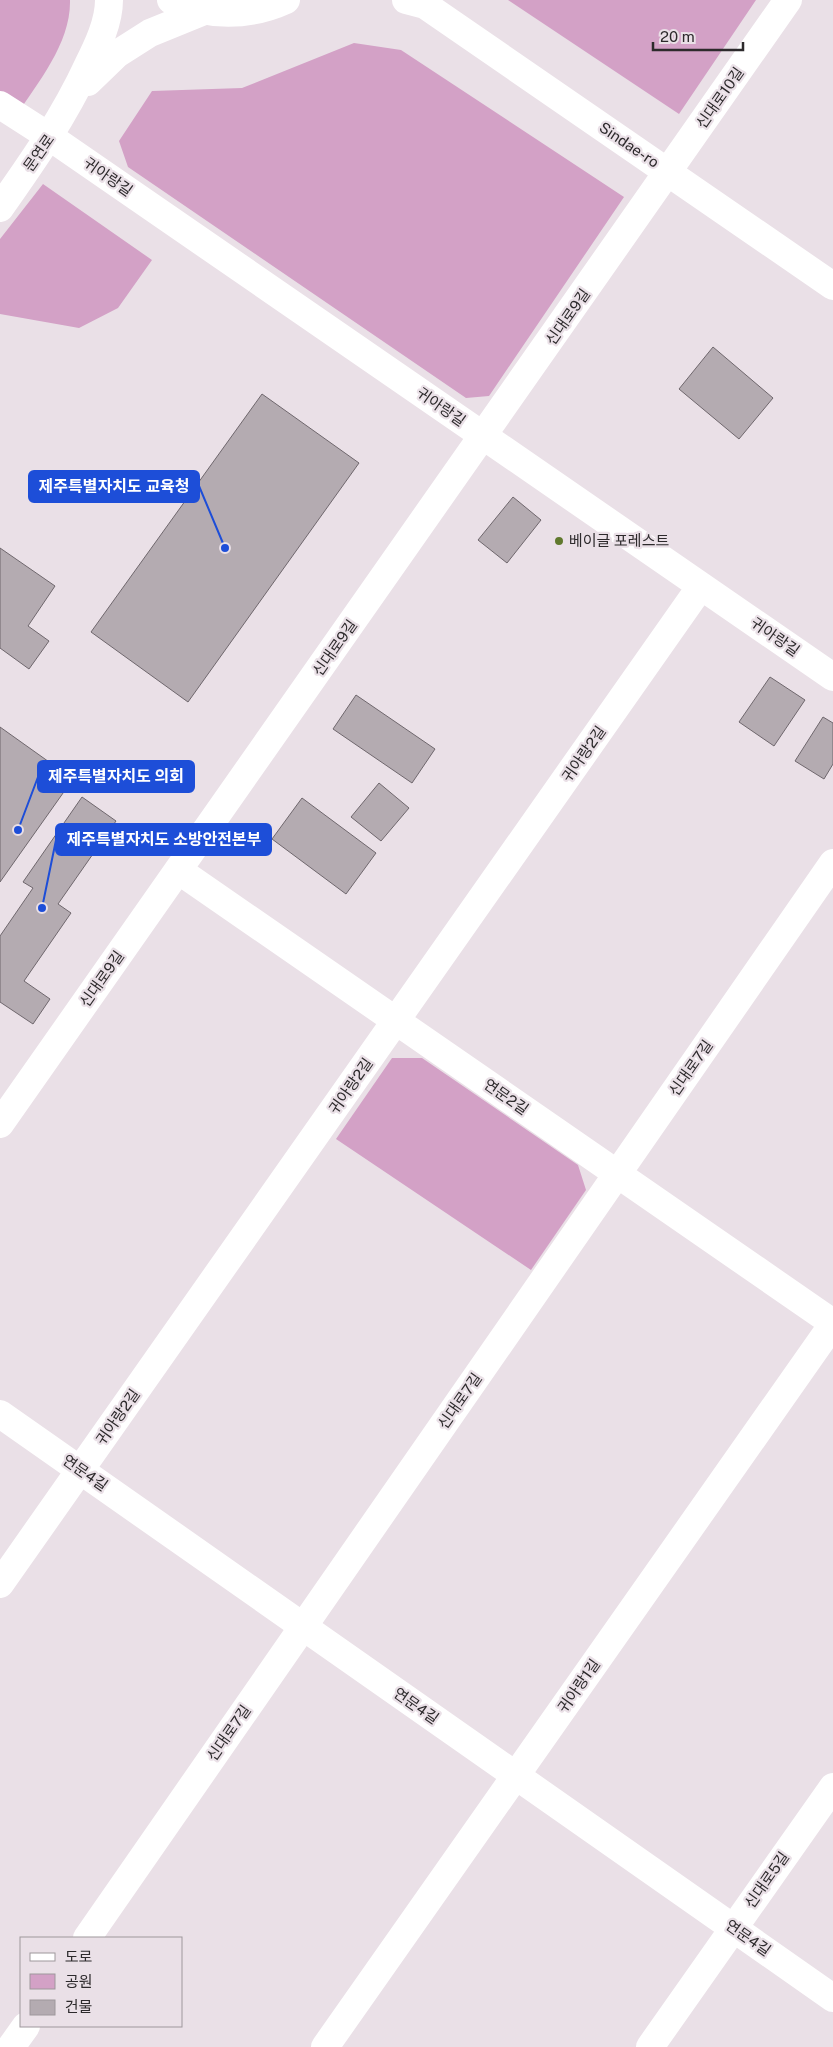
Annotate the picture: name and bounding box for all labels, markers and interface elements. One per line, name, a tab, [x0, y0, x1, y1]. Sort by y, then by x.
scale bar	[653, 20, 743, 52]
text: 20 m	[660, 28, 695, 45]
street label: 신대로10길	[692, 64, 747, 131]
street label: Sindae-ro	[596, 118, 662, 171]
street label: 문연로	[20, 131, 57, 175]
street label: 귀아랑길	[81, 154, 136, 199]
street label: 신대로9길	[542, 285, 593, 348]
street label: 귀아랑길	[414, 384, 469, 429]
callout: 제주특별자치도 교육청	[29, 471, 199, 502]
text: 제주특별자치도 교육청	[39, 477, 189, 496]
place label: 베이글 포레스트	[569, 532, 669, 549]
marker: 베이글 포레스트	[553, 535, 565, 547]
street label: 귀아랑길	[748, 614, 803, 659]
street label: 신대로9길	[309, 616, 360, 679]
street label: 귀아랑2길	[558, 723, 609, 785]
callout: 제주특별자치도 의회	[38, 761, 194, 792]
text: 제주특별자치도 의회	[48, 767, 184, 786]
callout: 제주특별자치도 소방안전본부	[56, 824, 271, 855]
text: 제주특별자치도 소방안전본부	[67, 830, 261, 849]
street label: 신대로9길	[76, 947, 127, 1010]
street label: 신대로7길	[665, 1037, 716, 1099]
street label: 귀아랑2길	[325, 1055, 376, 1117]
street label: 연문2길	[481, 1075, 532, 1118]
street label: 신대로7길	[434, 1370, 485, 1432]
street label: 귀아랑2길	[92, 1386, 143, 1448]
street label: 연문4길	[60, 1451, 111, 1494]
street label: 귀아랑1길	[554, 1656, 603, 1716]
street label: 연문4길	[391, 1684, 442, 1727]
street label: 신대로7길	[203, 1702, 254, 1764]
street label: 신대로5길	[741, 1848, 792, 1911]
street label: 연문4길	[723, 1916, 774, 1959]
legend	[20, 1937, 182, 2027]
text: 도로	[65, 1948, 93, 1965]
text: 공원	[65, 1973, 93, 1990]
text: 건물	[65, 1998, 93, 2015]

